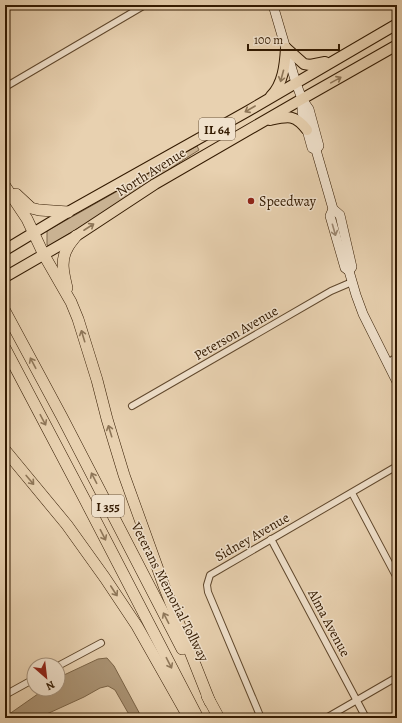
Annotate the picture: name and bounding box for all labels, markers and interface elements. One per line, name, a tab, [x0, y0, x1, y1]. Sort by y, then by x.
scale bar	[248, 26, 339, 52]
text: 100 m	[254, 32, 283, 48]
one-way arrow	[277, 69, 285, 82]
one-way arrow	[330, 75, 342, 83]
one-way arrow	[244, 106, 256, 114]
road number: IL 64	[199, 118, 235, 140]
street label: North Avenue	[113, 143, 189, 201]
place label: Speedway	[259, 192, 317, 211]
marker: Speedway	[246, 196, 256, 206]
one-way arrow	[83, 223, 94, 231]
one-way arrow	[331, 224, 338, 237]
street label: Peterson Avenue	[190, 301, 282, 365]
one-way arrow	[79, 329, 86, 342]
one-way arrow	[29, 357, 36, 369]
one-way arrow	[40, 414, 47, 426]
one-way arrow	[106, 424, 113, 437]
one-way arrow	[89, 472, 97, 484]
one-way arrow	[25, 475, 34, 486]
road number: I 355	[92, 495, 124, 517]
street label: Sidney Avenue	[211, 508, 293, 566]
street label: Veterans Memorial Tollway	[126, 518, 214, 665]
one-way arrow	[100, 529, 107, 541]
one-way arrow	[110, 585, 118, 596]
street label: Alma Avenue	[303, 585, 355, 660]
one-way arrow	[162, 612, 170, 624]
north arrow	[26, 657, 66, 697]
one-way arrow	[166, 657, 173, 669]
text: N	[43, 677, 58, 694]

